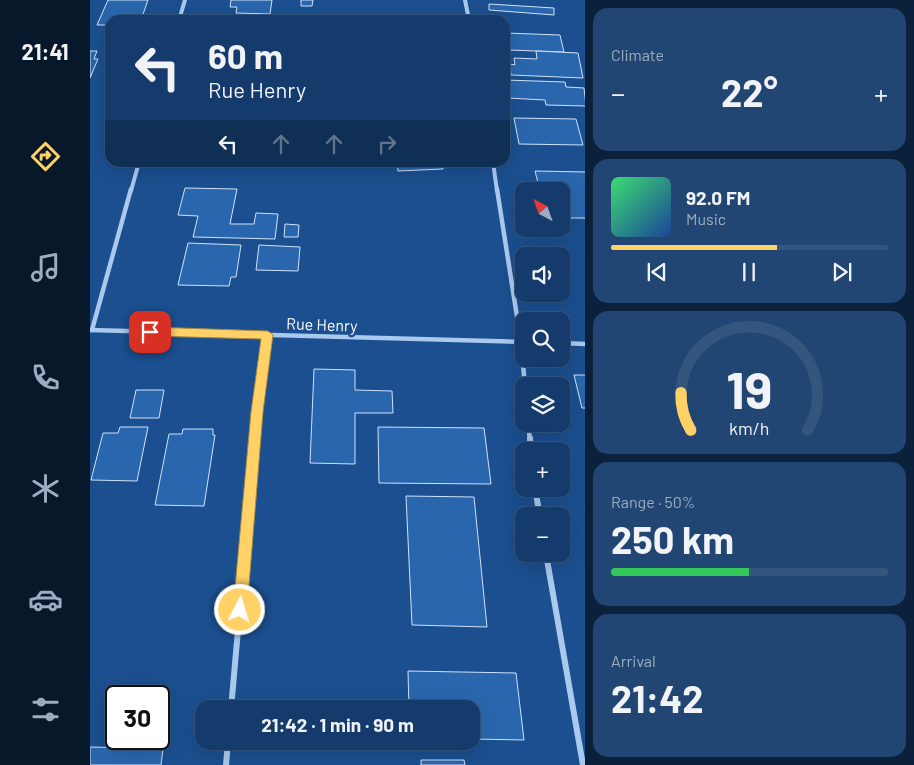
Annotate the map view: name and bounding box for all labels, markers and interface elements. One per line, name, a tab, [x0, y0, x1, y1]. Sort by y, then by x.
text: 60 m	[208, 34, 283, 76]
icon: left	[125, 35, 190, 100]
text: 21:41	[22, 38, 68, 64]
text: Climate	[611, 45, 664, 64]
text: 22°	[721, 69, 778, 115]
text: Rue Henry	[208, 76, 306, 102]
text: −	[611, 76, 625, 110]
text: +	[874, 76, 888, 110]
icon: left	[214, 130, 242, 158]
icon: ahead	[267, 130, 295, 158]
icon: ahead	[320, 130, 348, 158]
icon: right	[373, 130, 401, 158]
icon: directions	[28, 139, 63, 174]
north arrow	[515, 182, 570, 238]
map controls	[515, 182, 570, 562]
text: 92.0 FM	[686, 186, 750, 209]
text: Music	[686, 209, 726, 228]
button: sound	[515, 247, 570, 302]
icon: music	[28, 250, 63, 285]
icon: previous	[643, 258, 671, 286]
icon: pause	[735, 258, 763, 286]
icon: next	[828, 258, 856, 286]
pin	[129, 311, 171, 353]
button: search	[515, 312, 570, 367]
street label: Rue Henry	[286, 313, 359, 335]
icon: arrive	[136, 318, 164, 346]
text: 19	[726, 357, 773, 419]
icon: phone	[28, 360, 63, 395]
button: layers	[515, 377, 570, 432]
text: km/h	[729, 417, 770, 439]
button: +	[515, 442, 570, 497]
icon: climate	[28, 471, 63, 506]
text: Range · 50%	[611, 492, 695, 511]
button: −	[515, 507, 570, 562]
text: 250 km	[611, 516, 734, 562]
icon: car	[28, 582, 63, 617]
position arrow	[213, 583, 265, 635]
text: Arrival	[611, 651, 656, 670]
text: 21:42	[611, 675, 704, 721]
speed limit sign: 30	[105, 685, 170, 750]
icon: filters	[28, 692, 63, 727]
text: 21:42 · 1 min · 90 m	[261, 713, 414, 736]

